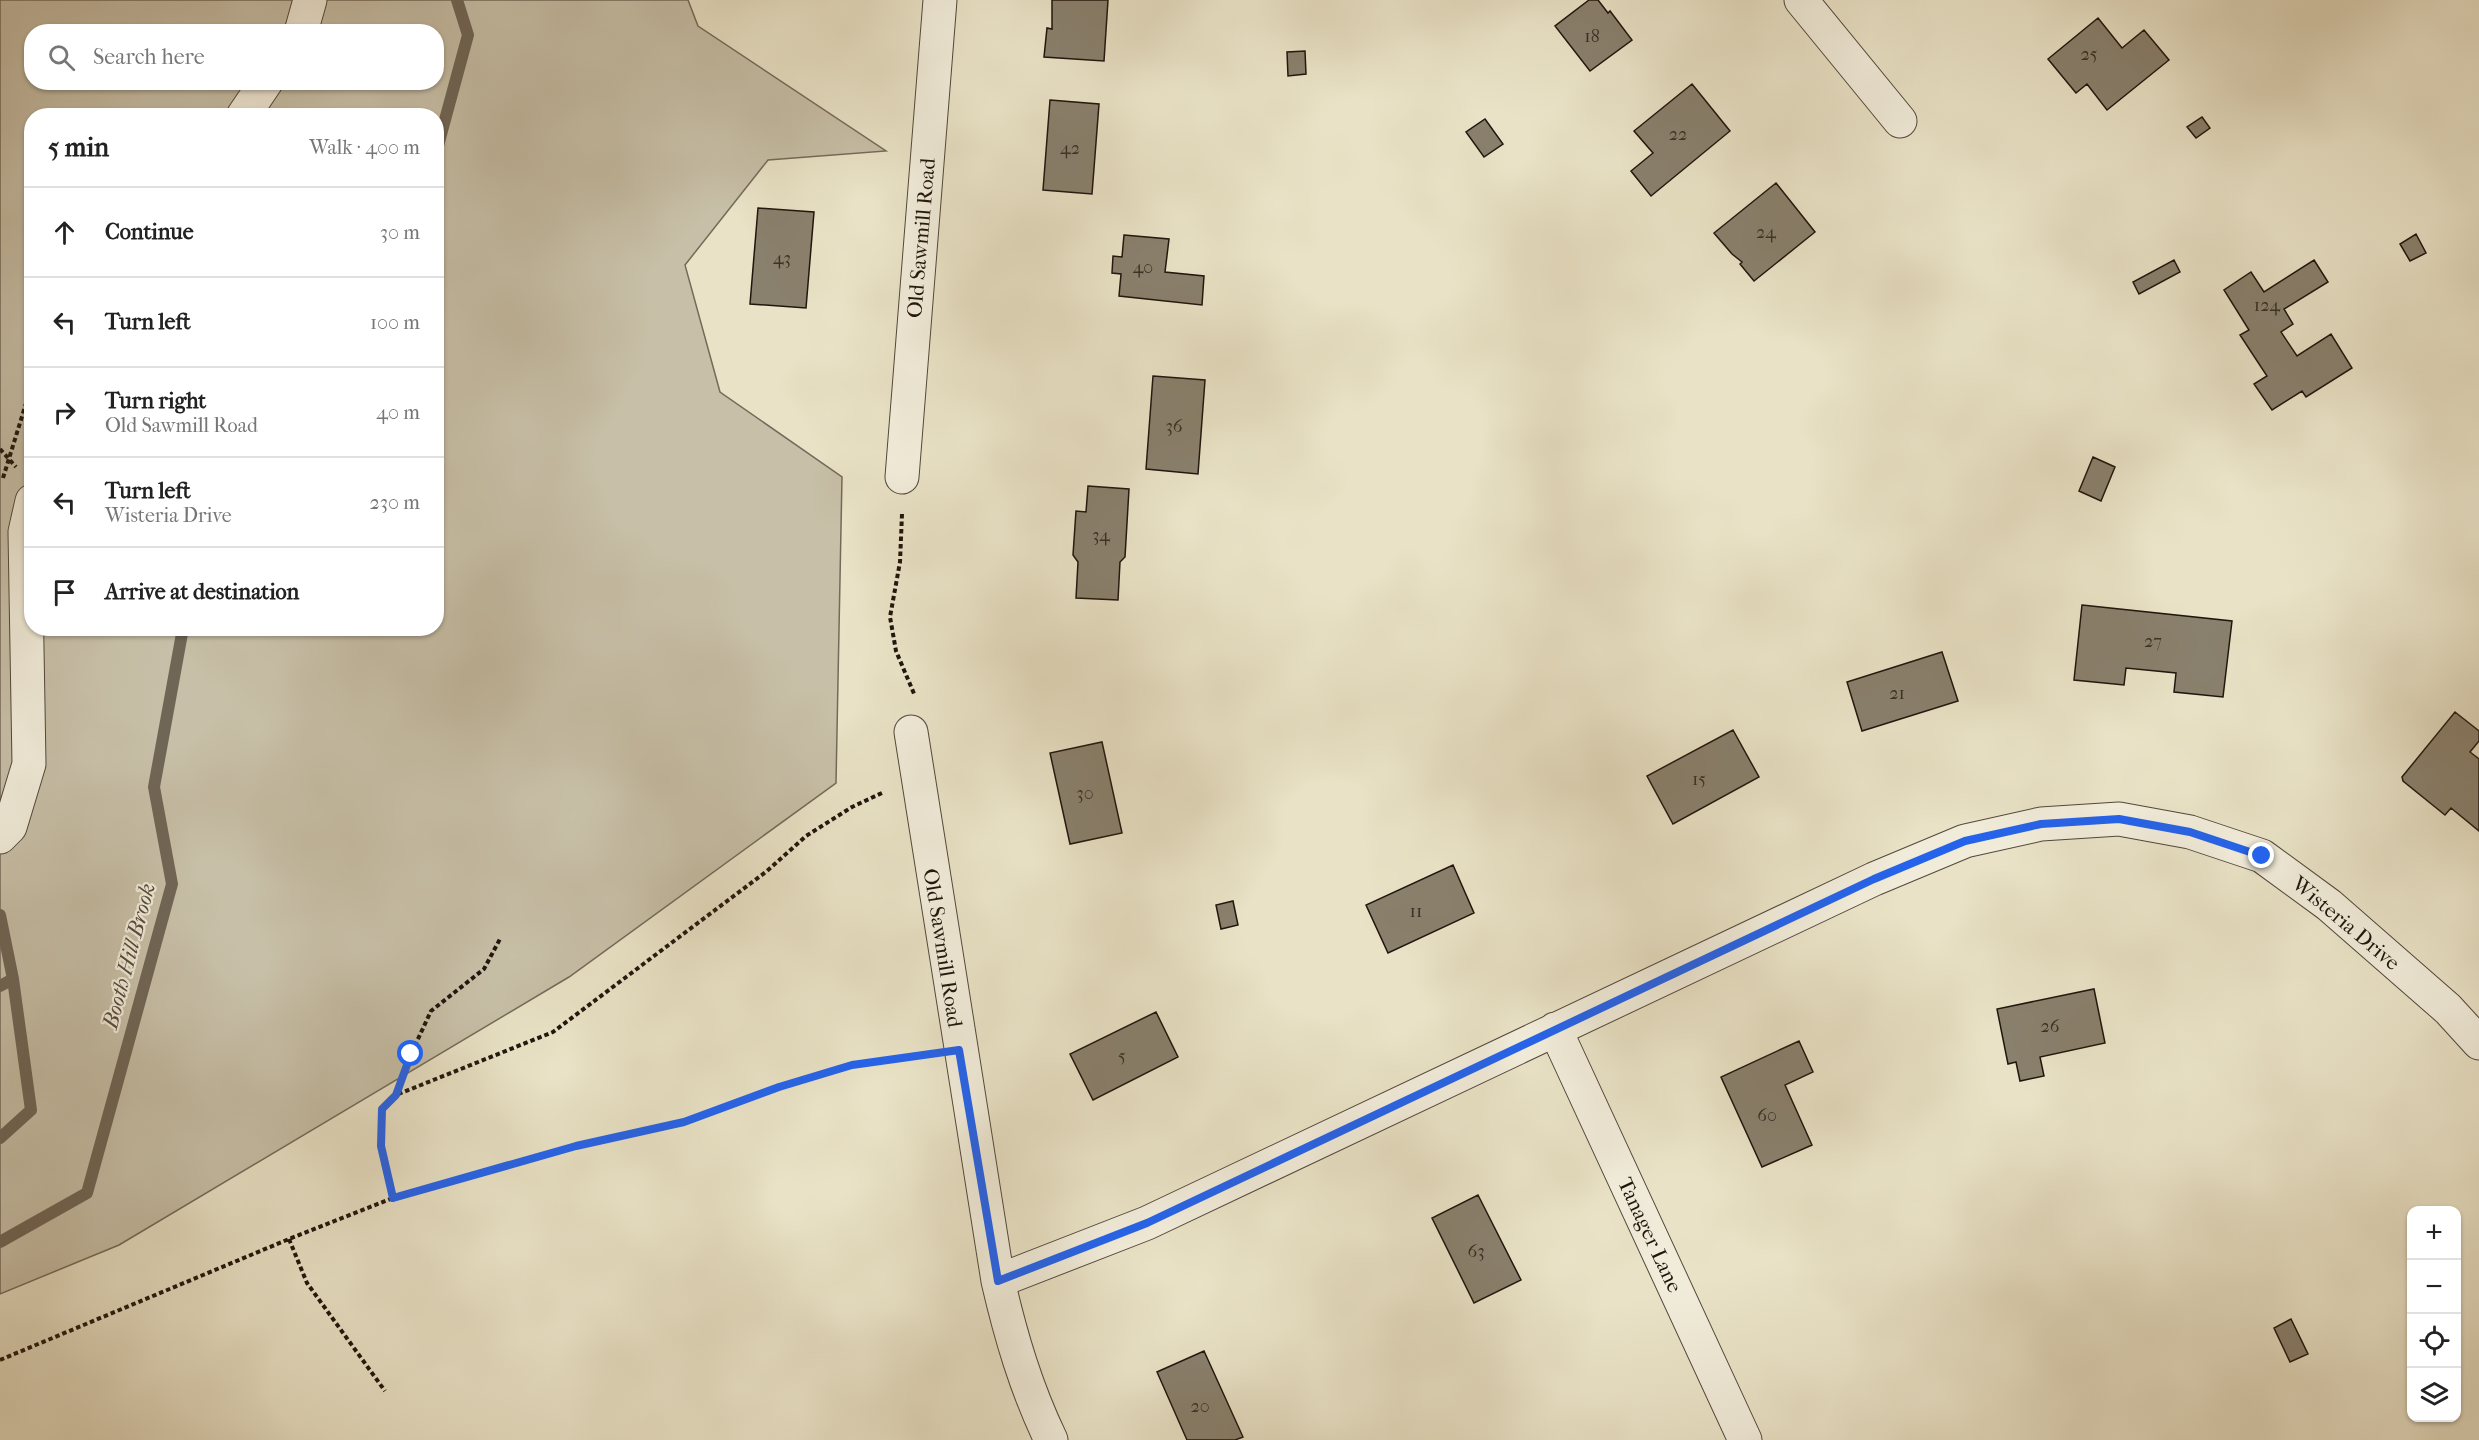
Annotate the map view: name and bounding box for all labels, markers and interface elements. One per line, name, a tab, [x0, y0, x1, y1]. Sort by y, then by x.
search box	[24, 24, 444, 90]
house number: 18	[1584, 26, 1600, 47]
icon: search	[45, 41, 78, 74]
text: Search here	[93, 44, 205, 70]
house number: 25	[2080, 44, 2098, 65]
house number: 22	[1669, 124, 1687, 145]
text: 5 min	[48, 132, 109, 163]
text: Walk · 400 m	[309, 136, 420, 159]
house number: 42	[1060, 138, 1080, 159]
street label: Old Sawmill Road	[902, 156, 940, 319]
icon: ahead	[48, 216, 81, 249]
text: Continue	[105, 219, 194, 245]
text: 30 m	[380, 221, 420, 244]
house number: 24	[1756, 222, 1776, 243]
house number: 43	[773, 248, 791, 269]
house number: 40	[1133, 257, 1153, 278]
house number: 124	[2254, 295, 2281, 316]
icon: left	[48, 306, 81, 339]
text: Turn left	[105, 309, 191, 335]
text: 100 m	[370, 311, 420, 334]
text: Turn right	[105, 388, 206, 414]
icon: right	[48, 396, 81, 429]
text: 40 m	[376, 401, 420, 424]
text: Old Sawmill Road	[105, 414, 258, 437]
house number: 36	[1165, 416, 1183, 437]
text: Turn left	[105, 478, 191, 504]
icon: left	[48, 486, 81, 519]
text: 230 m	[370, 491, 420, 514]
text: Wisteria Drive	[105, 504, 232, 527]
house number: 34	[1092, 525, 1110, 546]
icon: arrive	[48, 576, 81, 609]
text: Arrive at destination	[105, 579, 299, 605]
house number: 27	[2144, 631, 2162, 652]
house number: 21	[1889, 683, 1905, 704]
house number: 15	[1692, 769, 1706, 790]
house number: 30	[1076, 783, 1094, 804]
route end	[2248, 842, 2274, 868]
street label: Old Sawmill Road	[919, 867, 967, 1030]
street label: Wisteria Drive	[2287, 870, 2405, 975]
water label: Booth Hill Brook	[97, 880, 161, 1033]
house number: 11	[1410, 901, 1422, 922]
house number: 26	[2040, 1016, 2060, 1037]
route start	[397, 1040, 423, 1066]
house number: 5	[1118, 1046, 1126, 1067]
house number: 60	[1757, 1105, 1777, 1126]
street label: Tanager Lane	[1613, 1174, 1687, 1296]
map controls	[2407, 1206, 2461, 1422]
button: +	[2407, 1206, 2461, 1260]
house number: 63	[1467, 1241, 1485, 1262]
button: −	[2407, 1260, 2461, 1314]
button: locate	[2407, 1314, 2461, 1368]
button: layers	[2407, 1368, 2461, 1422]
house number: 20	[1190, 1396, 1210, 1417]

